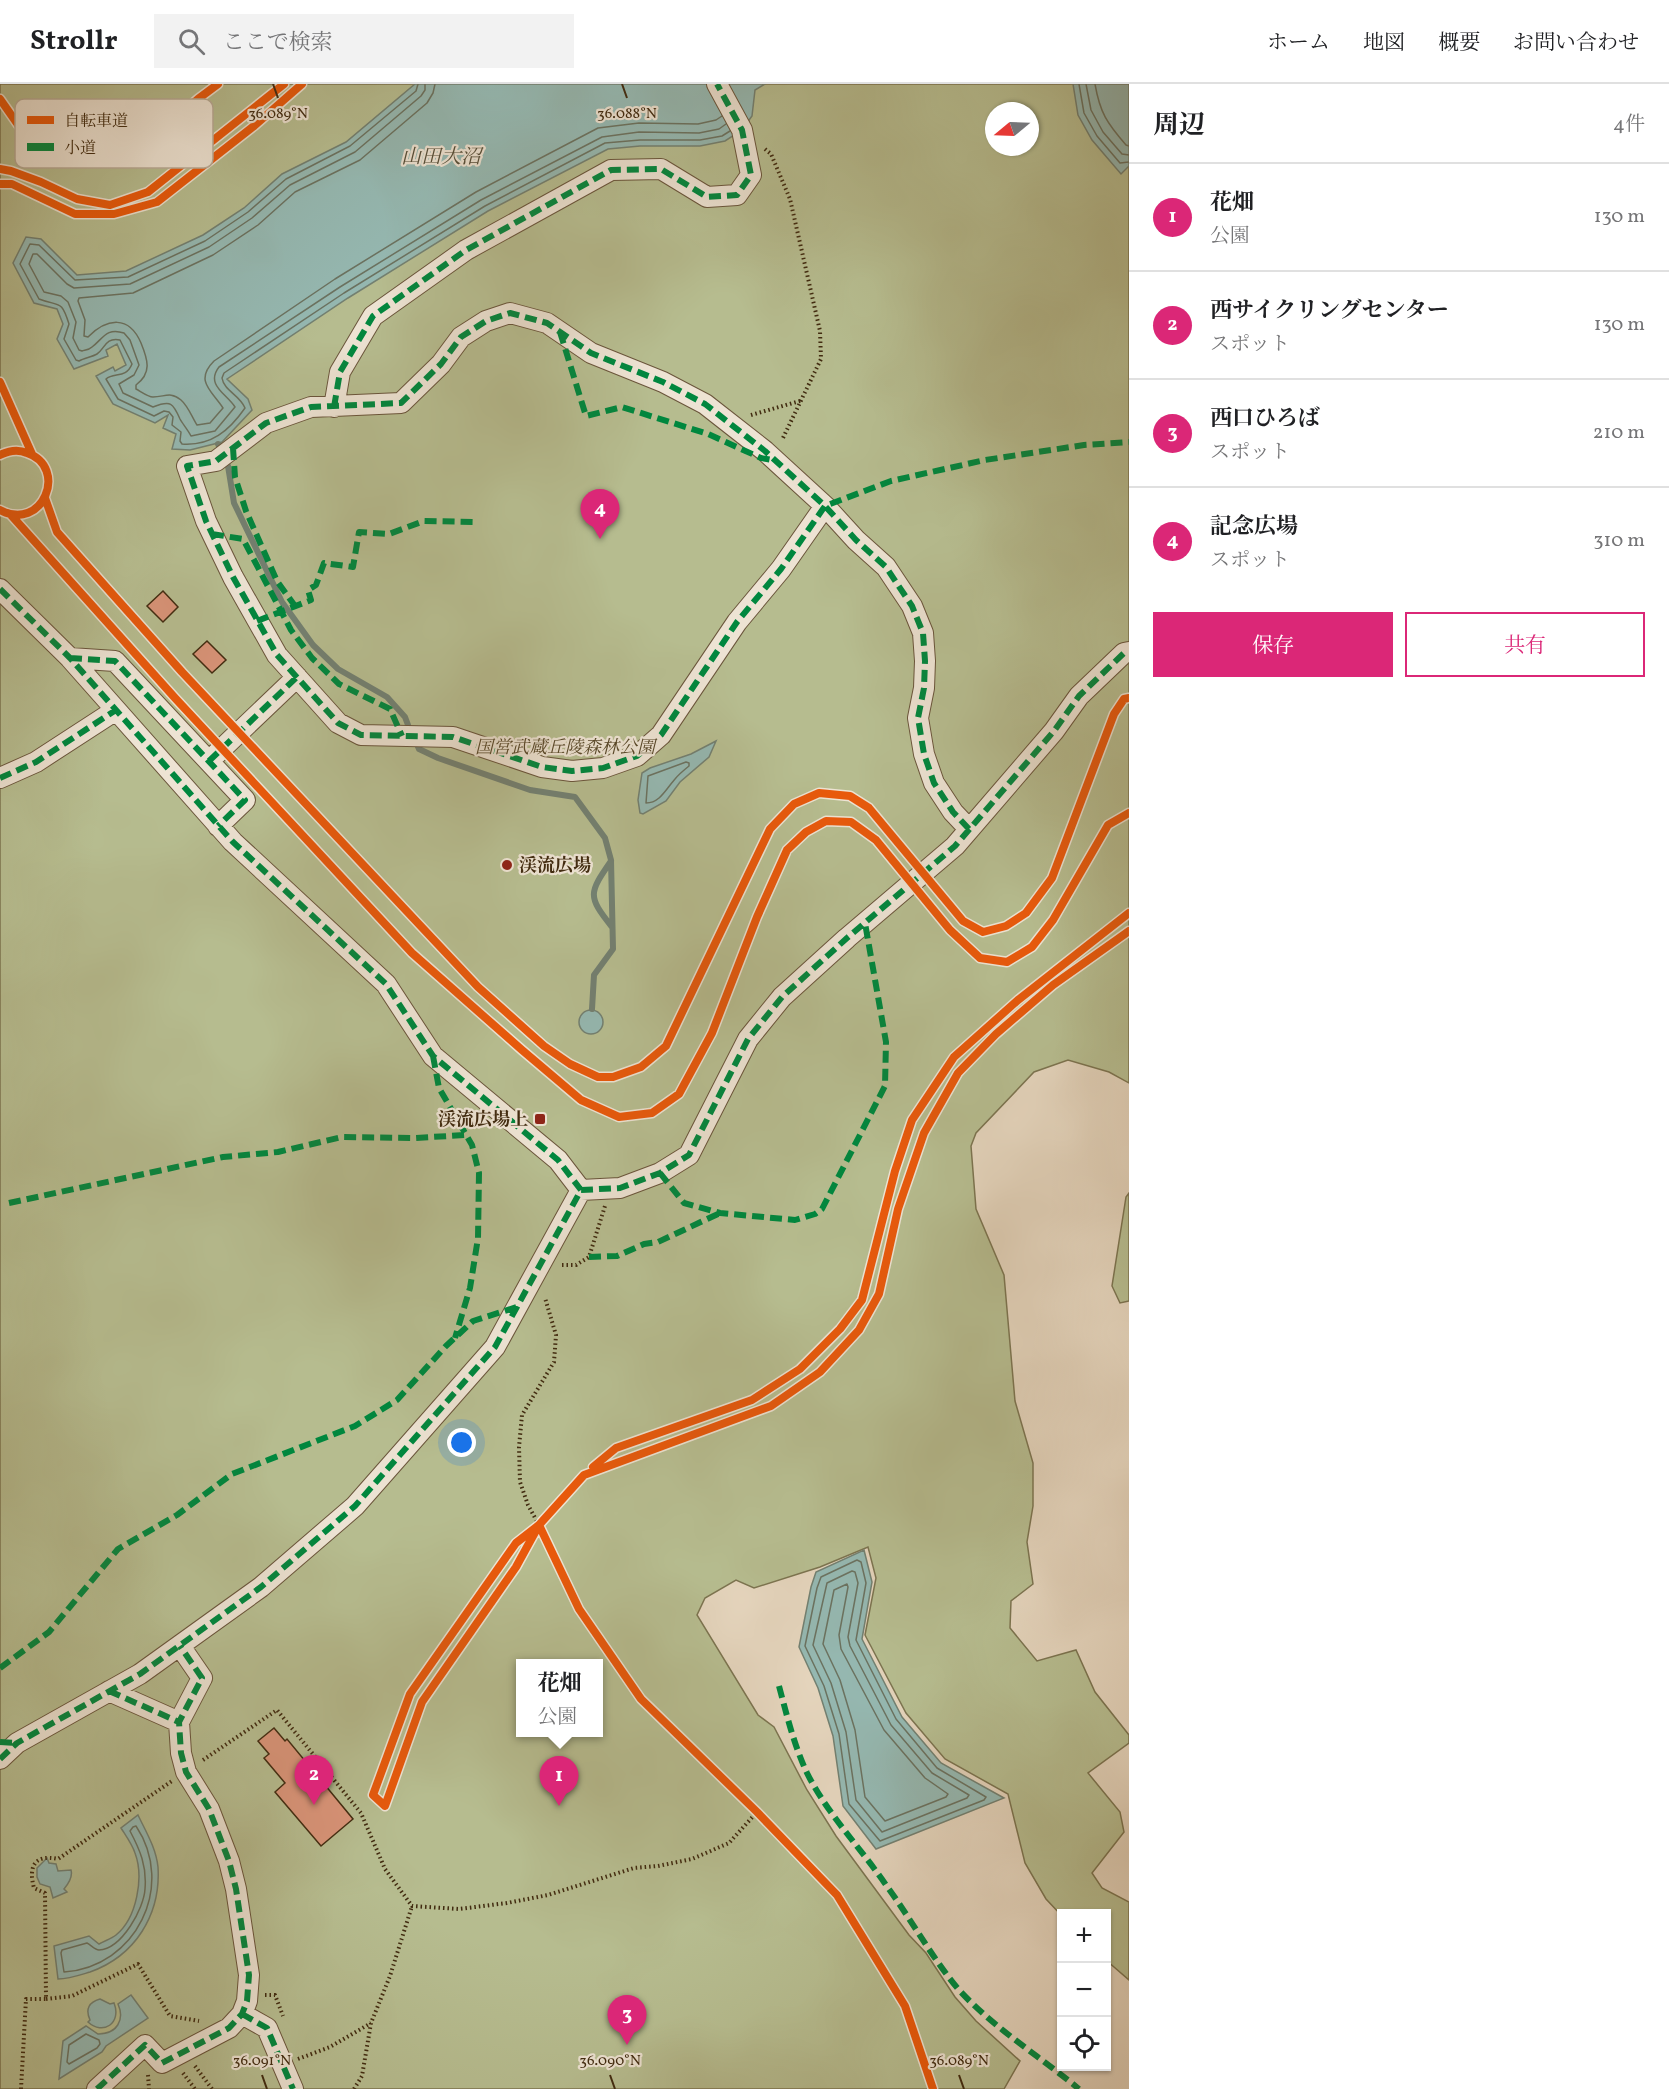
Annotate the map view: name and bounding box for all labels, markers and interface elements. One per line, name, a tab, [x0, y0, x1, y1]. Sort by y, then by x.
search box	[154, 14, 574, 68]
text: Strollr	[30, 22, 118, 61]
icon: search	[175, 25, 208, 58]
text: ここで検索	[223, 28, 333, 59]
text: ホーム	[1267, 29, 1330, 58]
text: 地図	[1363, 29, 1405, 58]
text: 概要	[1438, 29, 1480, 58]
text: お問い合わせ	[1513, 29, 1639, 58]
legend	[15, 99, 213, 168]
north arrow	[985, 102, 1039, 156]
text: 36.089°N	[248, 104, 308, 125]
text: 36.088°N	[597, 104, 657, 125]
text: 周辺	[1153, 108, 1205, 144]
text: 自転車道	[64, 111, 128, 133]
text: 4件	[1613, 111, 1645, 139]
text: 小道	[64, 138, 96, 160]
water label: 山田大沼	[401, 144, 484, 172]
text: 花畑	[1210, 188, 1254, 219]
text: 1	[1168, 203, 1177, 231]
text: 130 m	[1594, 203, 1645, 231]
text: 公園	[1210, 223, 1250, 251]
text: 西サイクリングセンター	[1210, 296, 1449, 327]
text: 2	[1167, 311, 1178, 339]
text: 130 m	[1594, 311, 1645, 339]
text: スポット	[1210, 331, 1290, 359]
text: 西口ひろば	[1210, 404, 1320, 435]
text: 3	[1167, 419, 1178, 447]
text: 210 m	[1593, 419, 1645, 447]
text: スポット	[1210, 439, 1290, 467]
pin: 4	[580, 490, 620, 539]
text: 記念広場	[1210, 512, 1298, 543]
text: 4	[1166, 527, 1179, 555]
text: 310 m	[1593, 527, 1645, 555]
text: スポット	[1210, 547, 1290, 575]
button: 保存	[1153, 612, 1393, 677]
button: 共有	[1405, 612, 1645, 677]
park label: 国営武蔵丘陵森林公園	[475, 736, 658, 761]
place label: 渓流広場	[519, 854, 591, 879]
marker: 渓流広場	[500, 858, 514, 872]
place label: 渓流広場上	[438, 1108, 528, 1133]
marker: 渓流広場上	[533, 1112, 547, 1126]
your location	[447, 1428, 476, 1457]
popup	[516, 1659, 603, 1737]
text: 花畑	[537, 1669, 582, 1700]
text: 公園	[537, 1704, 577, 1732]
pin: 2	[294, 1756, 334, 1805]
pin: 1	[540, 1756, 578, 1806]
map controls	[1057, 1909, 1111, 2071]
button: +	[1057, 1909, 1111, 1963]
button: −	[1057, 1963, 1111, 2017]
pin: 3	[608, 1996, 646, 2045]
button: locate	[1057, 2017, 1111, 2071]
text: 36.091°N	[233, 2051, 291, 2072]
text: 36.090°N	[579, 2051, 641, 2072]
text: 36.089°N	[929, 2051, 989, 2072]

